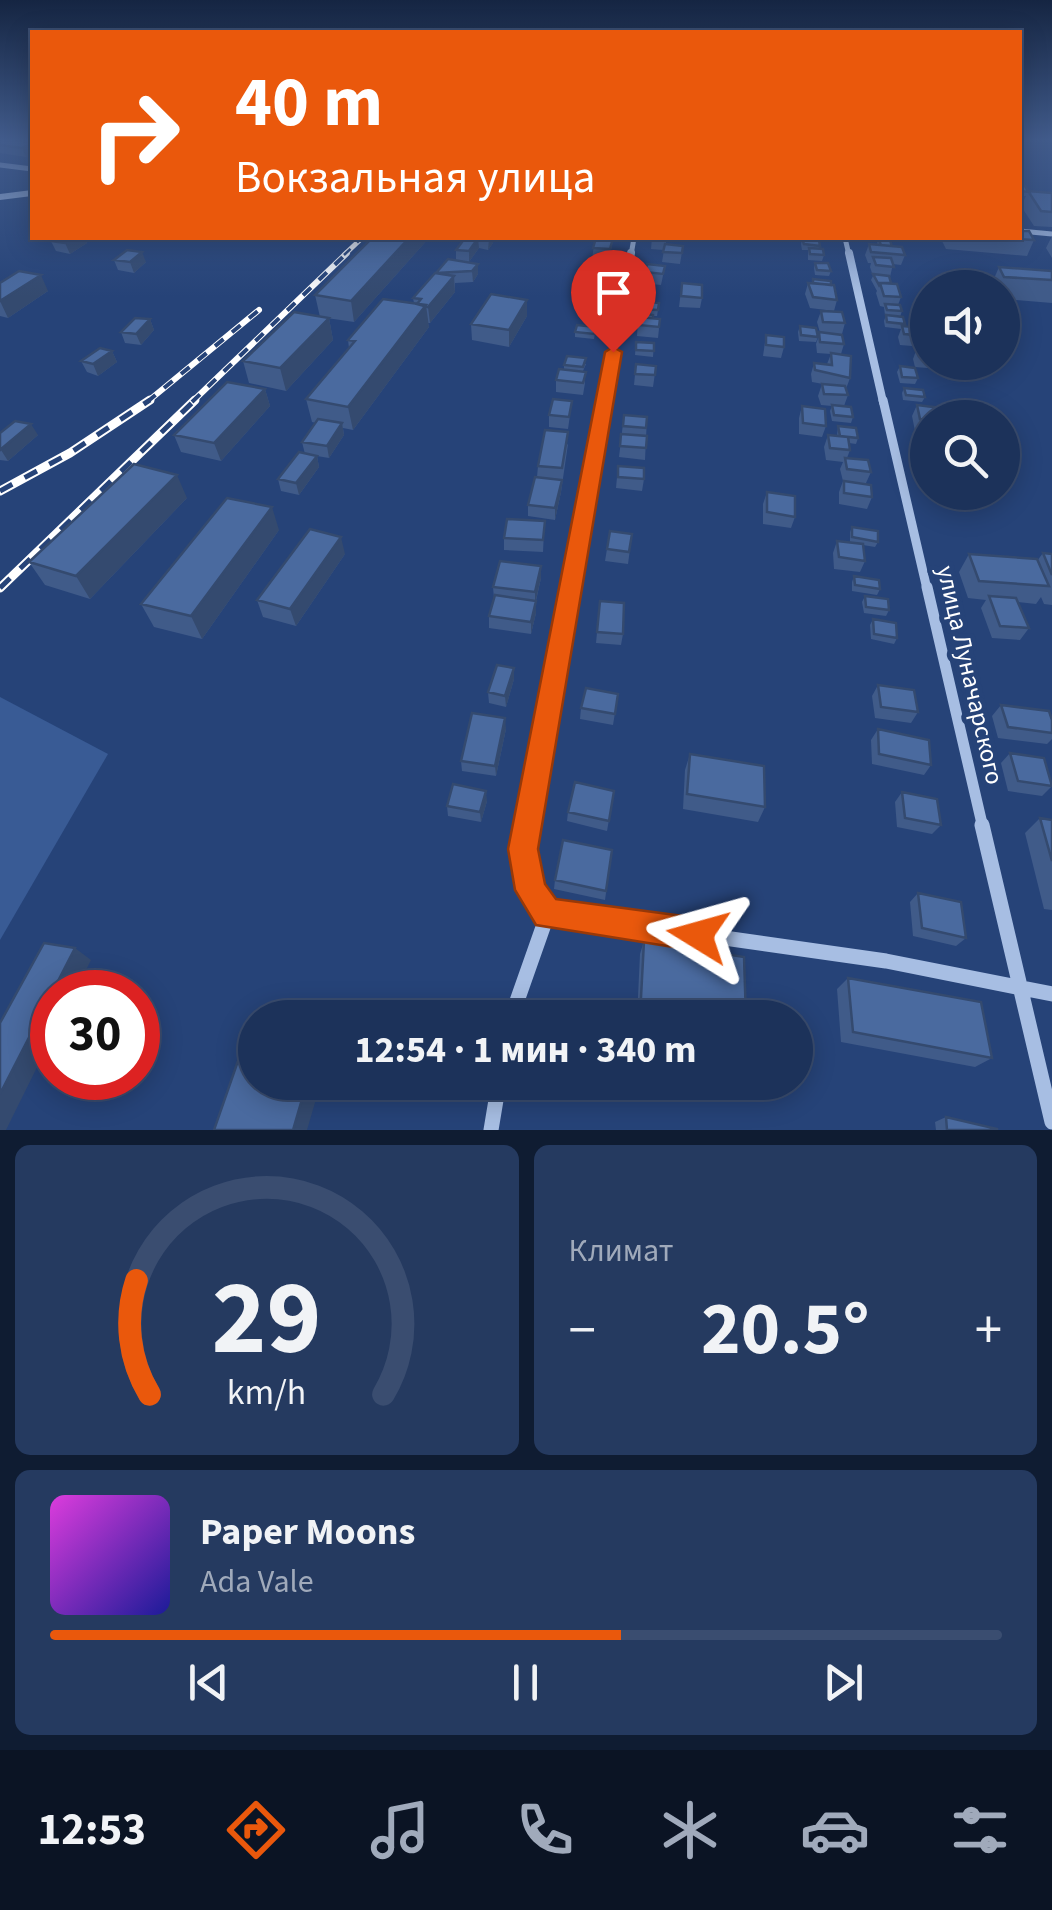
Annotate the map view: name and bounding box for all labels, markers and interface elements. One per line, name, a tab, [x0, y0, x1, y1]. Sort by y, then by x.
text: 40 m	[235, 53, 383, 153]
icon: right	[70, 70, 200, 200]
text: Вокзальная улица	[235, 146, 595, 210]
pin	[571, 250, 656, 353]
icon: arrive	[586, 265, 641, 320]
map controls	[910, 270, 1020, 510]
button: sound	[910, 270, 1020, 380]
button: search	[910, 400, 1020, 510]
street label: улица Луначарского	[927, 562, 1013, 788]
position arrow	[646, 883, 750, 987]
speed limit sign: 30	[30, 970, 160, 1100]
text: 12:54 · 1 мин · 340 m	[354, 1023, 697, 1077]
text: Климат	[569, 1228, 673, 1274]
text: 29	[212, 1246, 322, 1394]
text: 20.5°	[701, 1276, 870, 1383]
text: −	[569, 1292, 596, 1370]
text: +	[975, 1292, 1002, 1370]
text: km/h	[227, 1367, 306, 1418]
text: Paper Moons	[200, 1505, 415, 1559]
text: Ada Vale	[200, 1559, 314, 1605]
icon: previous	[181, 1655, 236, 1710]
icon: pause	[498, 1655, 553, 1710]
icon: next	[816, 1655, 871, 1710]
icon: directions	[221, 1795, 291, 1865]
icon: music	[365, 1795, 435, 1865]
icon: phone	[510, 1795, 580, 1865]
icon: climate	[655, 1795, 725, 1865]
icon: car	[800, 1795, 870, 1865]
icon: filters	[945, 1795, 1015, 1865]
text: 12:53	[37, 1798, 146, 1862]

